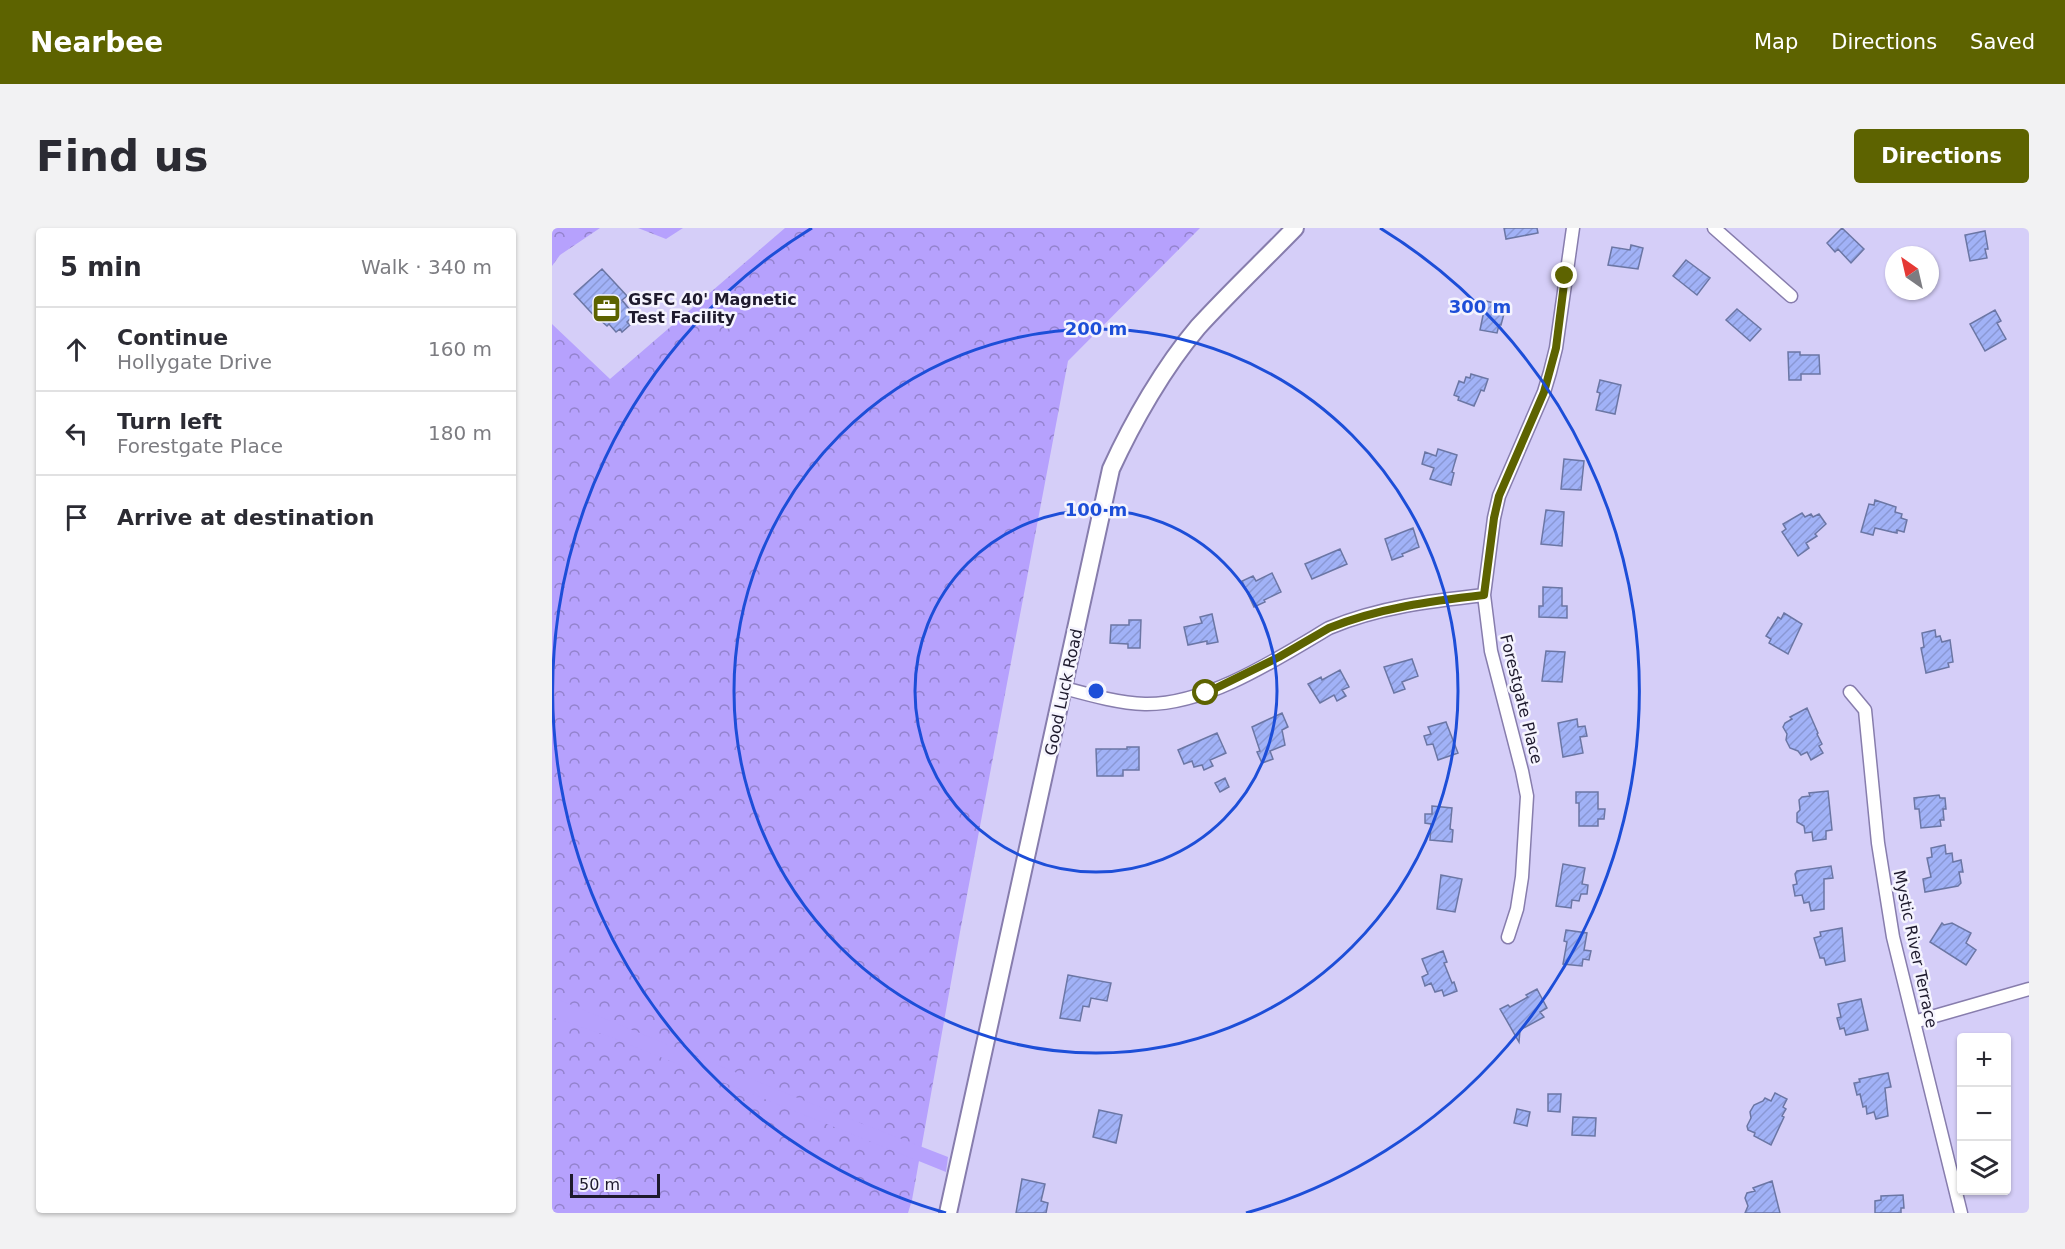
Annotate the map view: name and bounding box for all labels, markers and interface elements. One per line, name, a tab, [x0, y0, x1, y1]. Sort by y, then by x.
text: Nearbee	[30, 26, 163, 59]
text: Map	[1754, 30, 1798, 54]
text: Directions	[1831, 30, 1937, 54]
text: Saved	[1970, 30, 2035, 54]
button: Directions	[1854, 129, 2029, 183]
text: Find us	[36, 132, 209, 181]
north arrow	[1885, 246, 1939, 300]
text: 5 min	[60, 252, 142, 282]
text: Walk · 340 m	[361, 255, 492, 279]
route end	[1551, 262, 1577, 288]
place label: GSFC 40' Magnetic Test Facility	[628, 290, 797, 327]
office icon: GSFC 40' Magnetic Test Facility	[591, 292, 623, 324]
text: 300 m	[1449, 296, 1511, 317]
text: 200 m	[1065, 318, 1127, 339]
text: Continue	[117, 325, 228, 350]
icon: ahead	[60, 333, 93, 366]
text: 160 m	[428, 337, 492, 361]
text: Hollygate Drive	[117, 350, 272, 374]
text: Turn left	[117, 409, 222, 434]
icon: left	[60, 417, 93, 450]
text: 180 m	[428, 421, 492, 445]
text: Forestgate Place	[117, 434, 283, 458]
text: 100 m	[1065, 499, 1127, 520]
icon: arrive	[60, 501, 93, 534]
text: Arrive at destination	[117, 505, 374, 530]
street label: Good Luck Road	[1041, 627, 1086, 757]
street label: Forestgate Place	[1496, 632, 1547, 766]
route start	[1192, 679, 1218, 705]
centre of rings	[1086, 681, 1106, 701]
street label: Mystic River Terrace	[1889, 868, 1942, 1030]
map controls	[1957, 1033, 2011, 1195]
button: +	[1957, 1033, 2011, 1087]
button: −	[1957, 1087, 2011, 1141]
button: layers	[1957, 1141, 2011, 1195]
scale bar	[570, 1171, 660, 1198]
text: 50 m	[579, 1175, 620, 1194]

